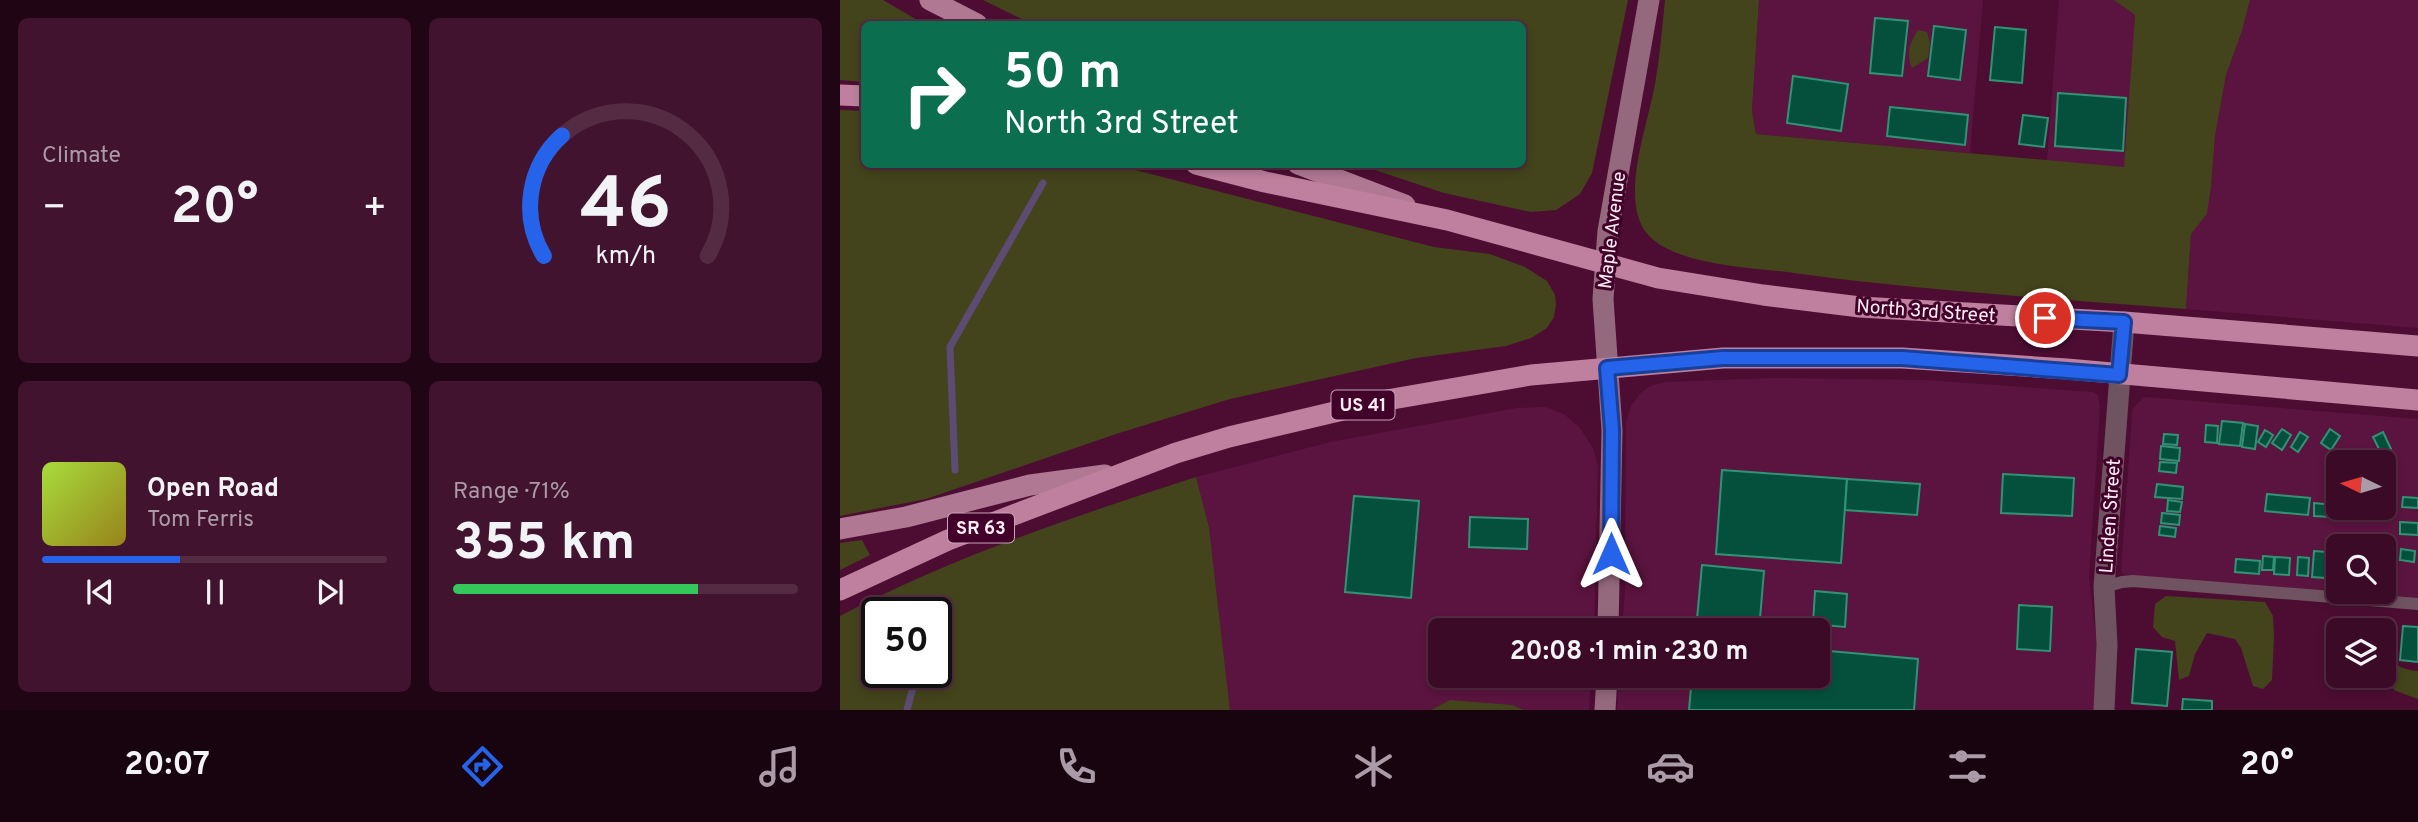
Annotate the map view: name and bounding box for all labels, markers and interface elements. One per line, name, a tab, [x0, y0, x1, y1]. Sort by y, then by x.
text: 50 m	[1004, 44, 1121, 106]
icon: right	[889, 49, 980, 140]
text: North 3rd Street	[1004, 105, 1239, 145]
text: Climate	[42, 142, 121, 171]
text: 46	[580, 163, 671, 255]
street label: Maple Avenue	[1594, 170, 1632, 290]
text: 20°	[171, 176, 258, 242]
text: −	[42, 185, 67, 234]
text: +	[362, 185, 387, 234]
text: km/h	[595, 241, 656, 273]
pin	[2015, 288, 2075, 348]
street label: North 3rd Street	[1855, 295, 1996, 329]
icon: arrive	[2026, 299, 2064, 337]
road number: US 41	[1331, 390, 1394, 419]
north arrow	[2326, 450, 2396, 520]
map controls	[2326, 450, 2396, 688]
street label: Linden Street	[2095, 458, 2127, 574]
text: Open Road	[147, 473, 279, 506]
text: Range · 71%	[453, 478, 570, 507]
text: Tom Ferris	[147, 506, 254, 535]
text: 355 km	[453, 512, 635, 578]
road number: SR 63	[948, 514, 1014, 542]
position arrow	[1574, 517, 1648, 591]
button: search	[2326, 534, 2396, 604]
icon: previous	[81, 573, 119, 611]
icon: pause	[196, 573, 234, 611]
icon: next	[311, 573, 349, 611]
speed limit sign: 50	[861, 597, 952, 688]
button: layers	[2326, 618, 2396, 688]
text: 20:08 · 1 min · 230 m	[1510, 636, 1748, 669]
icon: directions	[458, 742, 507, 791]
icon: music	[755, 742, 804, 791]
icon: phone	[1052, 742, 1101, 791]
icon: climate	[1349, 742, 1398, 791]
icon: car	[1646, 742, 1695, 791]
icon: filters	[1943, 742, 1992, 791]
text: 20:07	[124, 746, 210, 786]
text: 20°	[2240, 746, 2294, 786]

